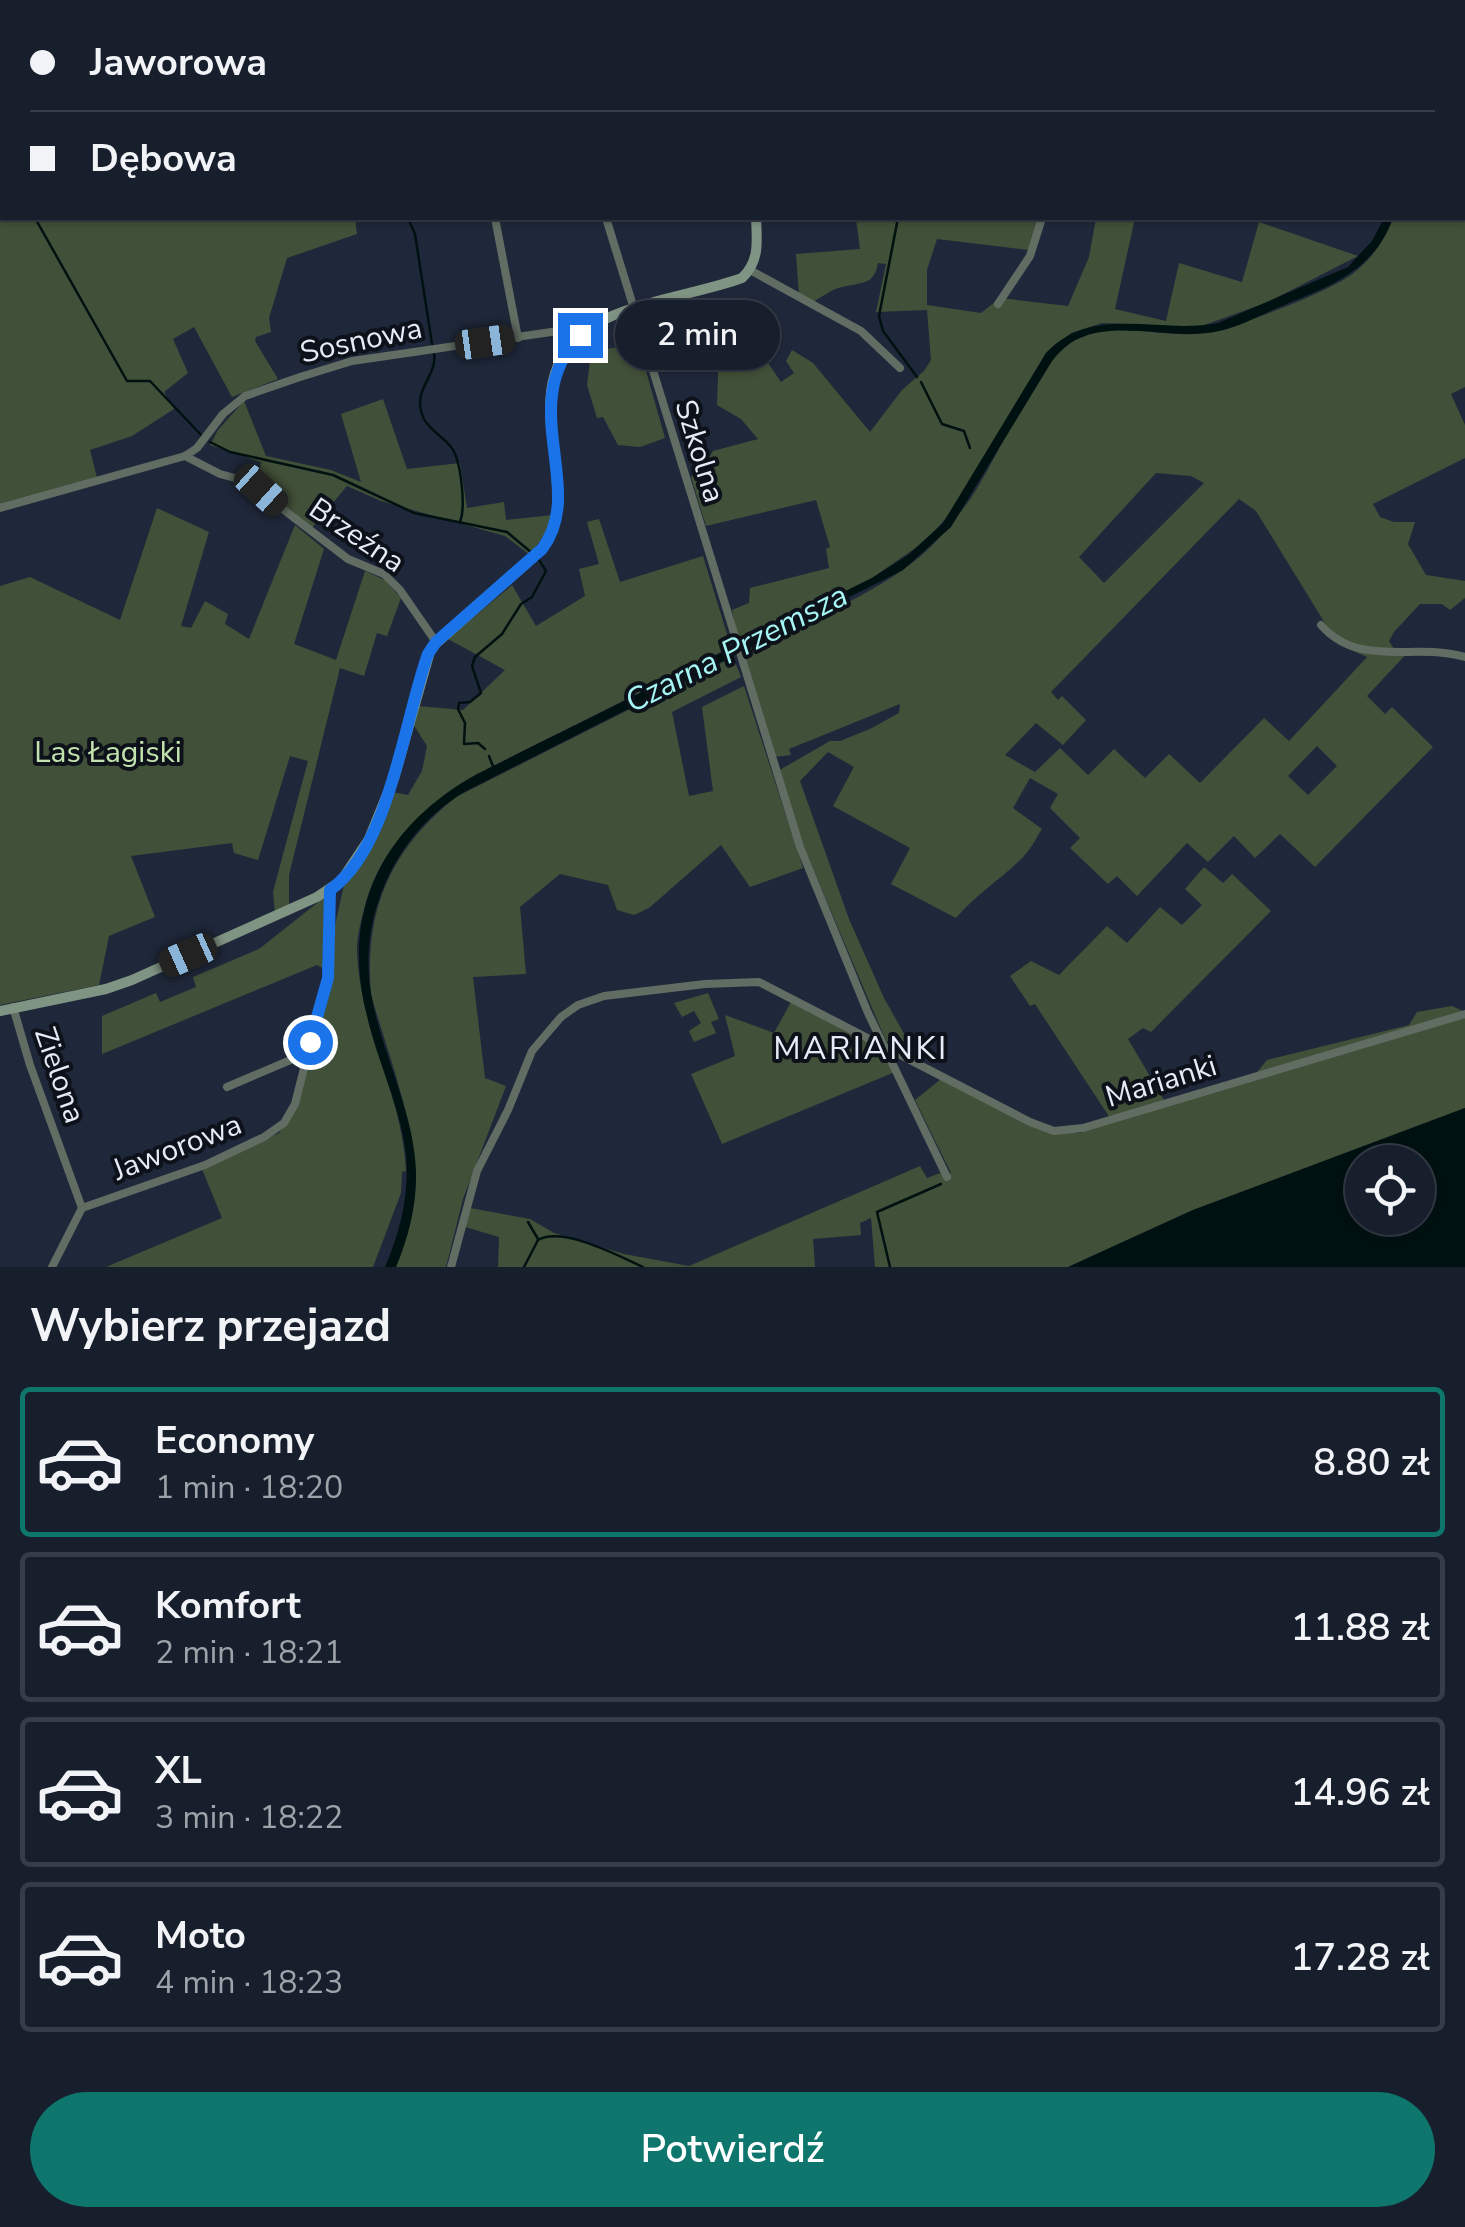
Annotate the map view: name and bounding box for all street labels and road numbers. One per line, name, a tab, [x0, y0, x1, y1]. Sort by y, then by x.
street label: Sosnowa	[296, 308, 426, 373]
street label: Szkolna	[665, 395, 735, 508]
street label: Brzeźna	[301, 488, 413, 582]
street label: Zielona	[24, 1022, 95, 1129]
street label: Marianki	[1101, 1045, 1222, 1118]
street label: Jaworowa	[106, 1104, 248, 1191]

